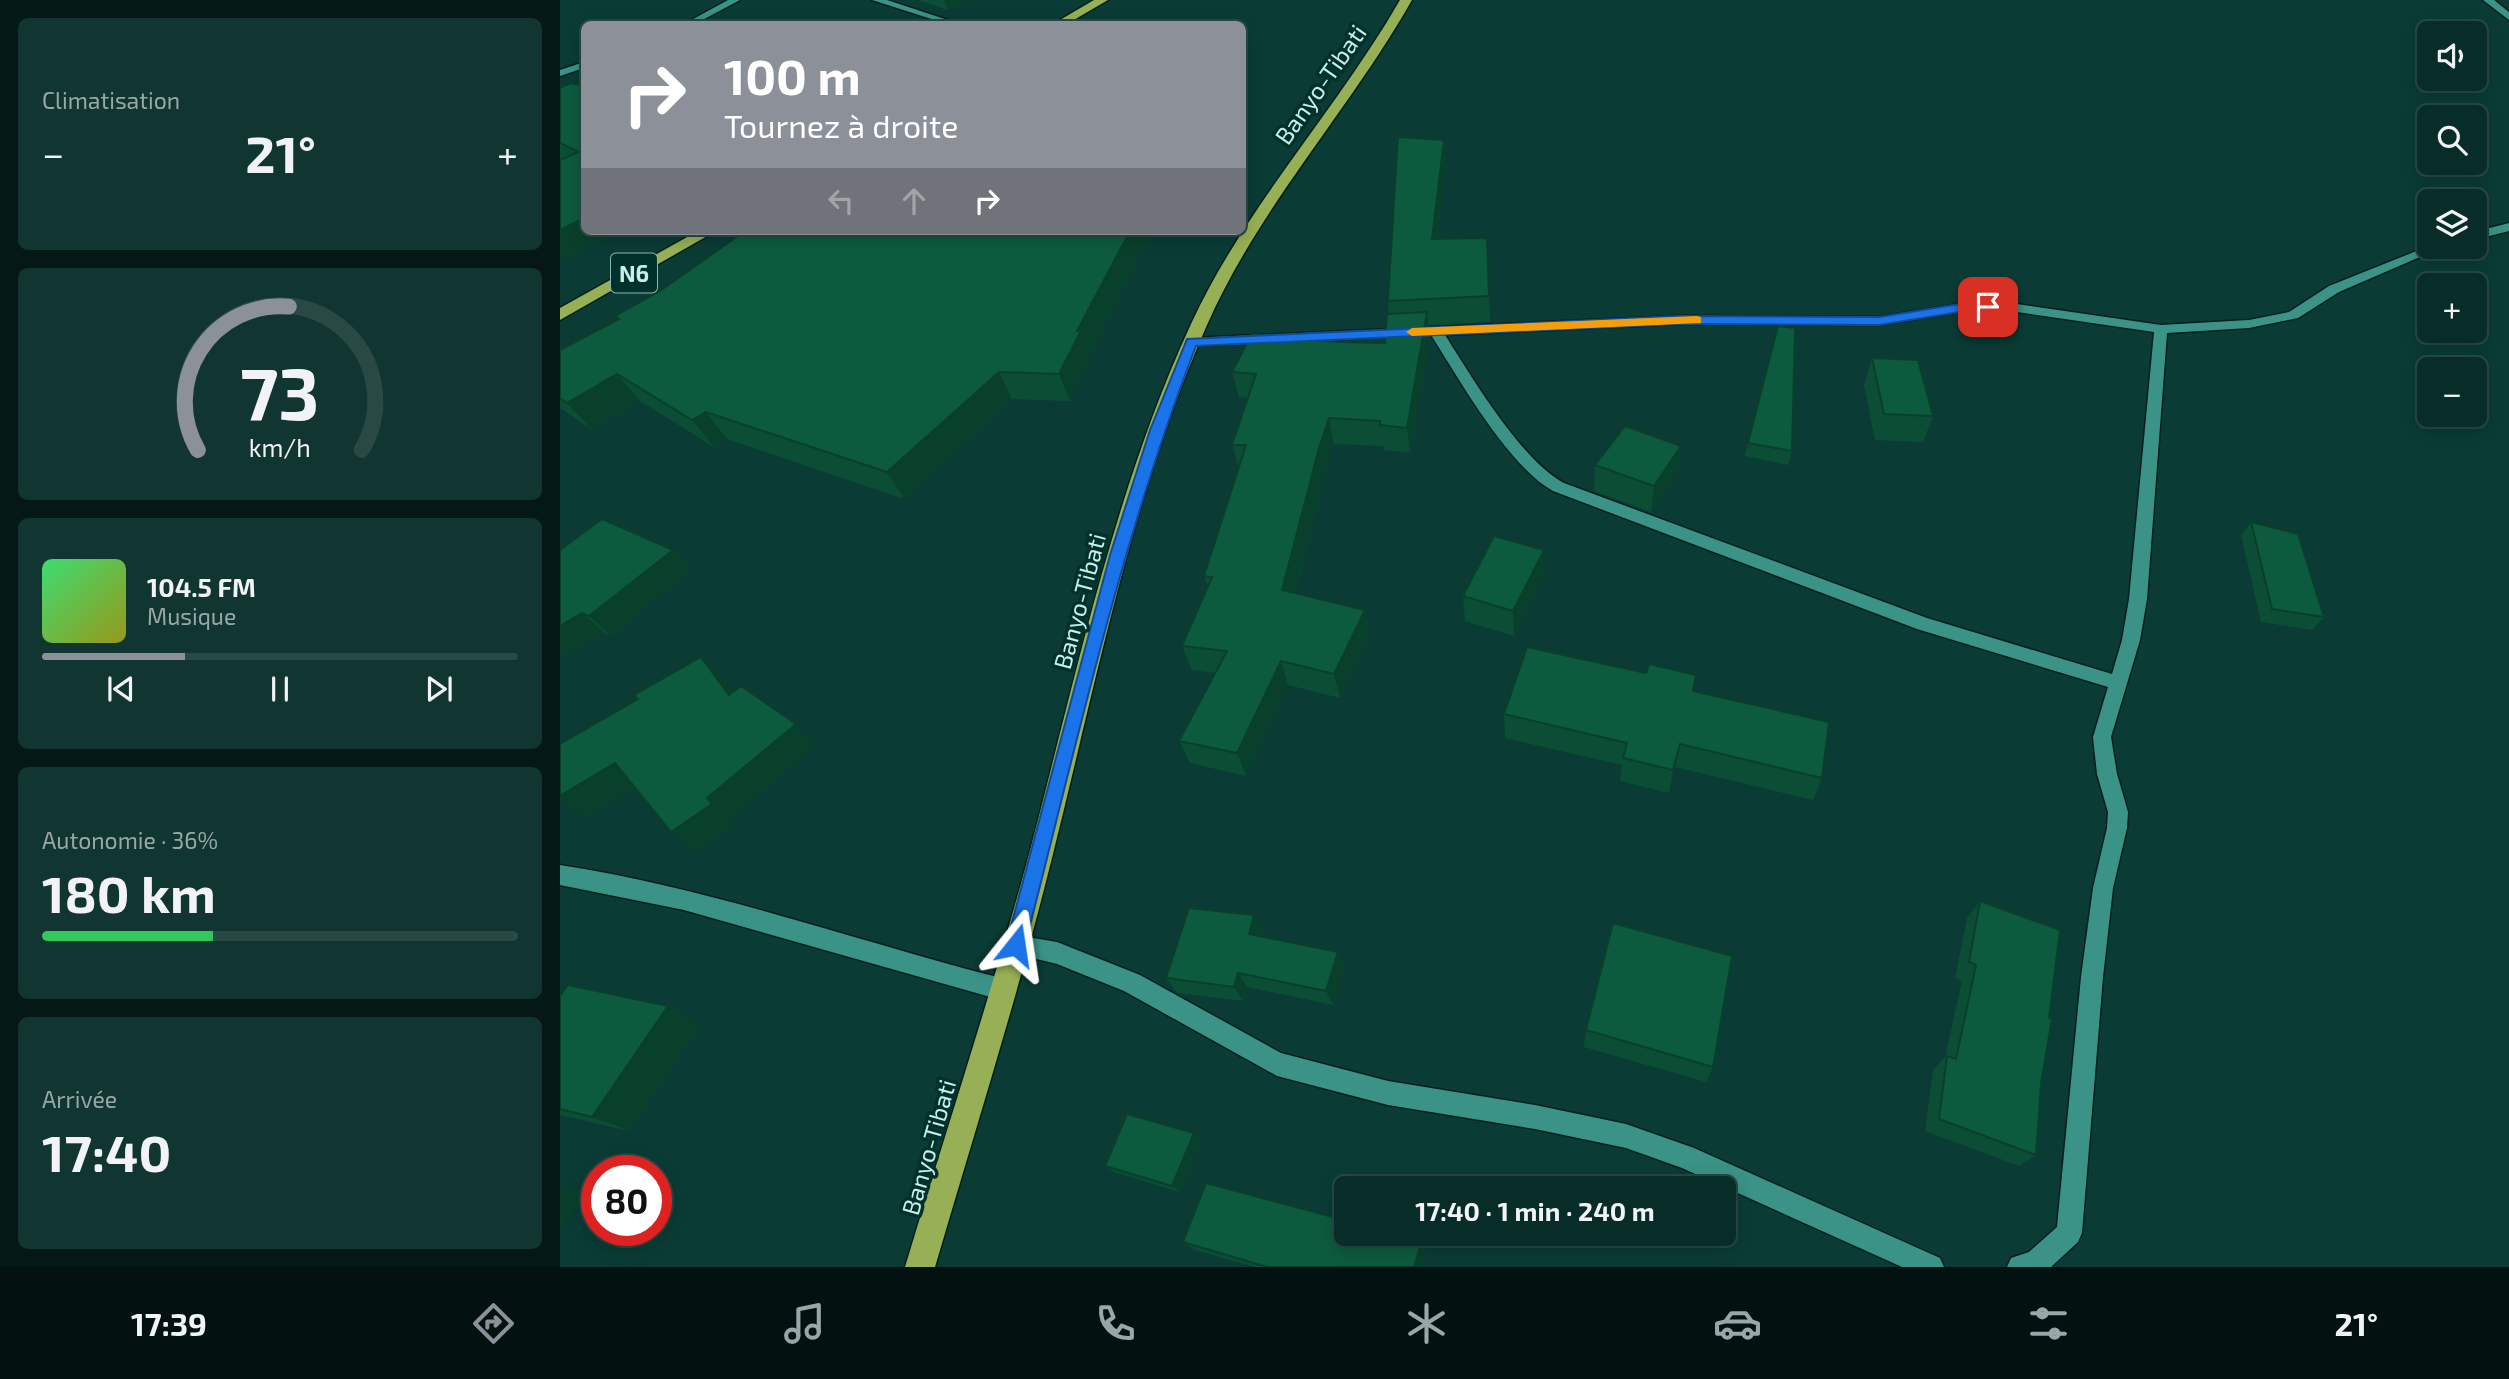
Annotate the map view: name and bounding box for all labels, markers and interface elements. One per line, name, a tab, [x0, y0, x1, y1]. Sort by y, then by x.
street label: Banyo-Tibati	[1268, 19, 1372, 149]
map controls	[2417, 21, 2487, 427]
button: sound	[2417, 21, 2487, 91]
text: 100 m	[724, 46, 861, 105]
icon: right	[609, 49, 700, 140]
text: Climatisation	[42, 86, 180, 114]
button: search	[2417, 105, 2487, 175]
text: Tournez à droite	[724, 106, 958, 144]
text: 21°	[245, 121, 316, 183]
text: −	[42, 130, 64, 176]
text: +	[497, 130, 518, 176]
icon: left	[822, 182, 860, 220]
icon: ahead	[895, 182, 933, 220]
icon: right	[968, 182, 1006, 220]
button: layers	[2417, 189, 2487, 259]
road number: N6	[611, 254, 657, 292]
button: +	[2417, 273, 2487, 343]
pin	[1958, 277, 2018, 337]
icon: arrive	[1969, 288, 2007, 326]
text: 73	[240, 347, 320, 435]
button: −	[2417, 357, 2487, 427]
text: km/h	[249, 431, 311, 461]
street label: Banyo-Tibati	[1047, 530, 1111, 672]
text: 104.5 FM	[147, 571, 256, 602]
text: Musique	[147, 602, 236, 630]
icon: previous	[102, 670, 140, 708]
icon: pause	[261, 670, 299, 708]
icon: next	[420, 670, 458, 708]
text: Autonomie · 36%	[42, 826, 218, 854]
text: 180 km	[42, 861, 216, 923]
position arrow	[979, 908, 1053, 982]
street label: Banyo-Tibati	[895, 1076, 961, 1218]
text: Arrivée	[42, 1085, 117, 1113]
text: 17:40	[42, 1120, 171, 1182]
speed limit sign: 80	[581, 1155, 672, 1246]
text: 17:40 · 1 min · 240 m	[1415, 1195, 1655, 1226]
icon: directions	[469, 1299, 518, 1348]
icon: music	[780, 1299, 829, 1348]
icon: phone	[1091, 1299, 1140, 1348]
icon: climate	[1402, 1299, 1451, 1348]
icon: car	[1713, 1299, 1762, 1348]
icon: filters	[2024, 1299, 2073, 1348]
text: 17:39	[131, 1304, 207, 1342]
text: 21°	[2335, 1304, 2378, 1342]

